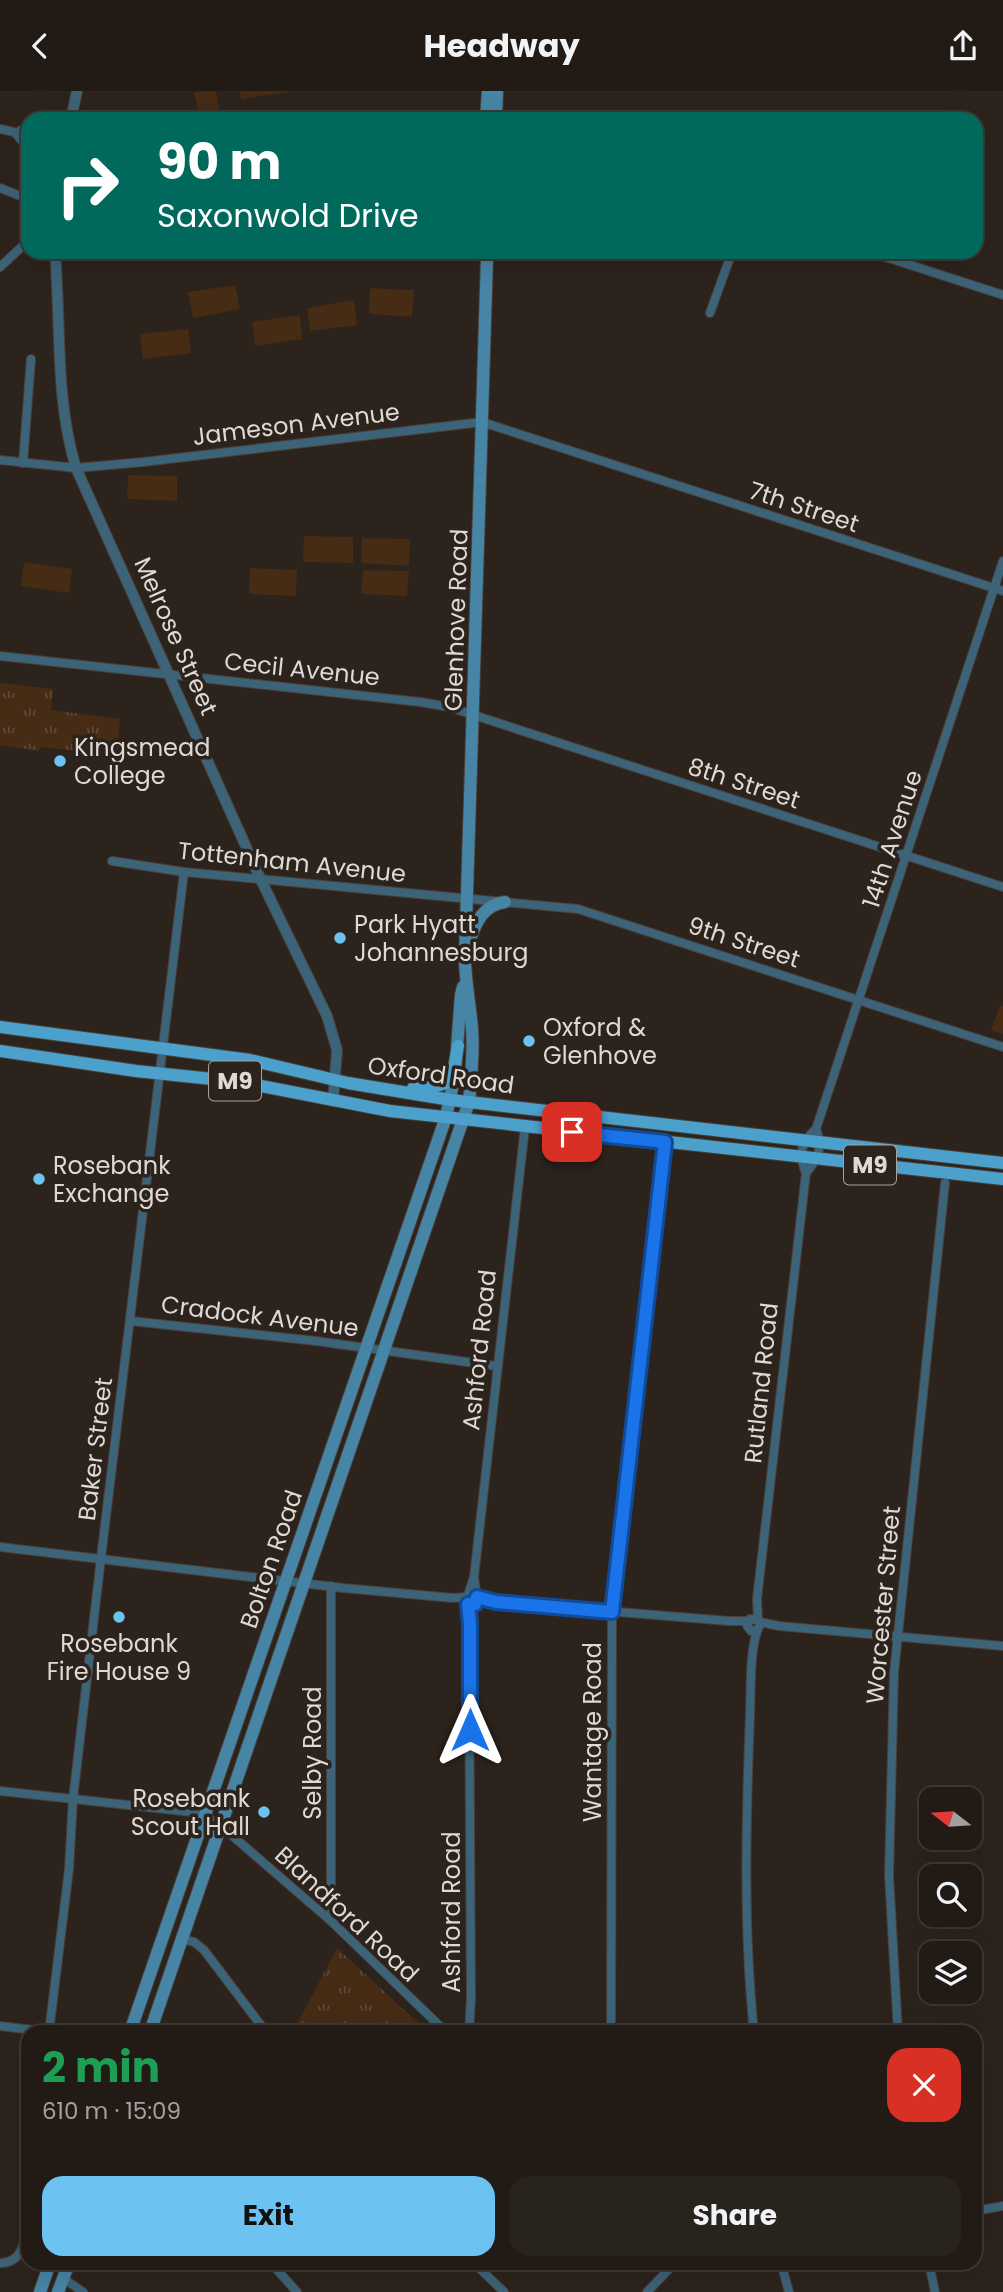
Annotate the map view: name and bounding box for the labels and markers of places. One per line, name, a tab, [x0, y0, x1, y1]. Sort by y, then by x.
place label: Kingsmead College	[74, 731, 210, 792]
marker: Kingsmead College	[52, 753, 68, 769]
place label: Park Hyatt Johannesburg	[354, 908, 529, 969]
marker: Park Hyatt Johannesburg	[332, 930, 348, 946]
place label: Oxford & Glenhove	[543, 1011, 657, 1072]
marker: Oxford & Glenhove	[521, 1033, 537, 1049]
pin	[542, 1102, 602, 1162]
place label: Rosebank Exchange	[53, 1149, 171, 1210]
marker: Rosebank Exchange	[31, 1171, 47, 1187]
marker: Rosebank Fire House 9	[111, 1609, 127, 1625]
place label: Rosebank Fire House 9	[47, 1627, 191, 1688]
place label: Rosebank Scout Hall	[131, 1782, 251, 1843]
marker: Rosebank Scout Hall	[256, 1804, 272, 1820]

